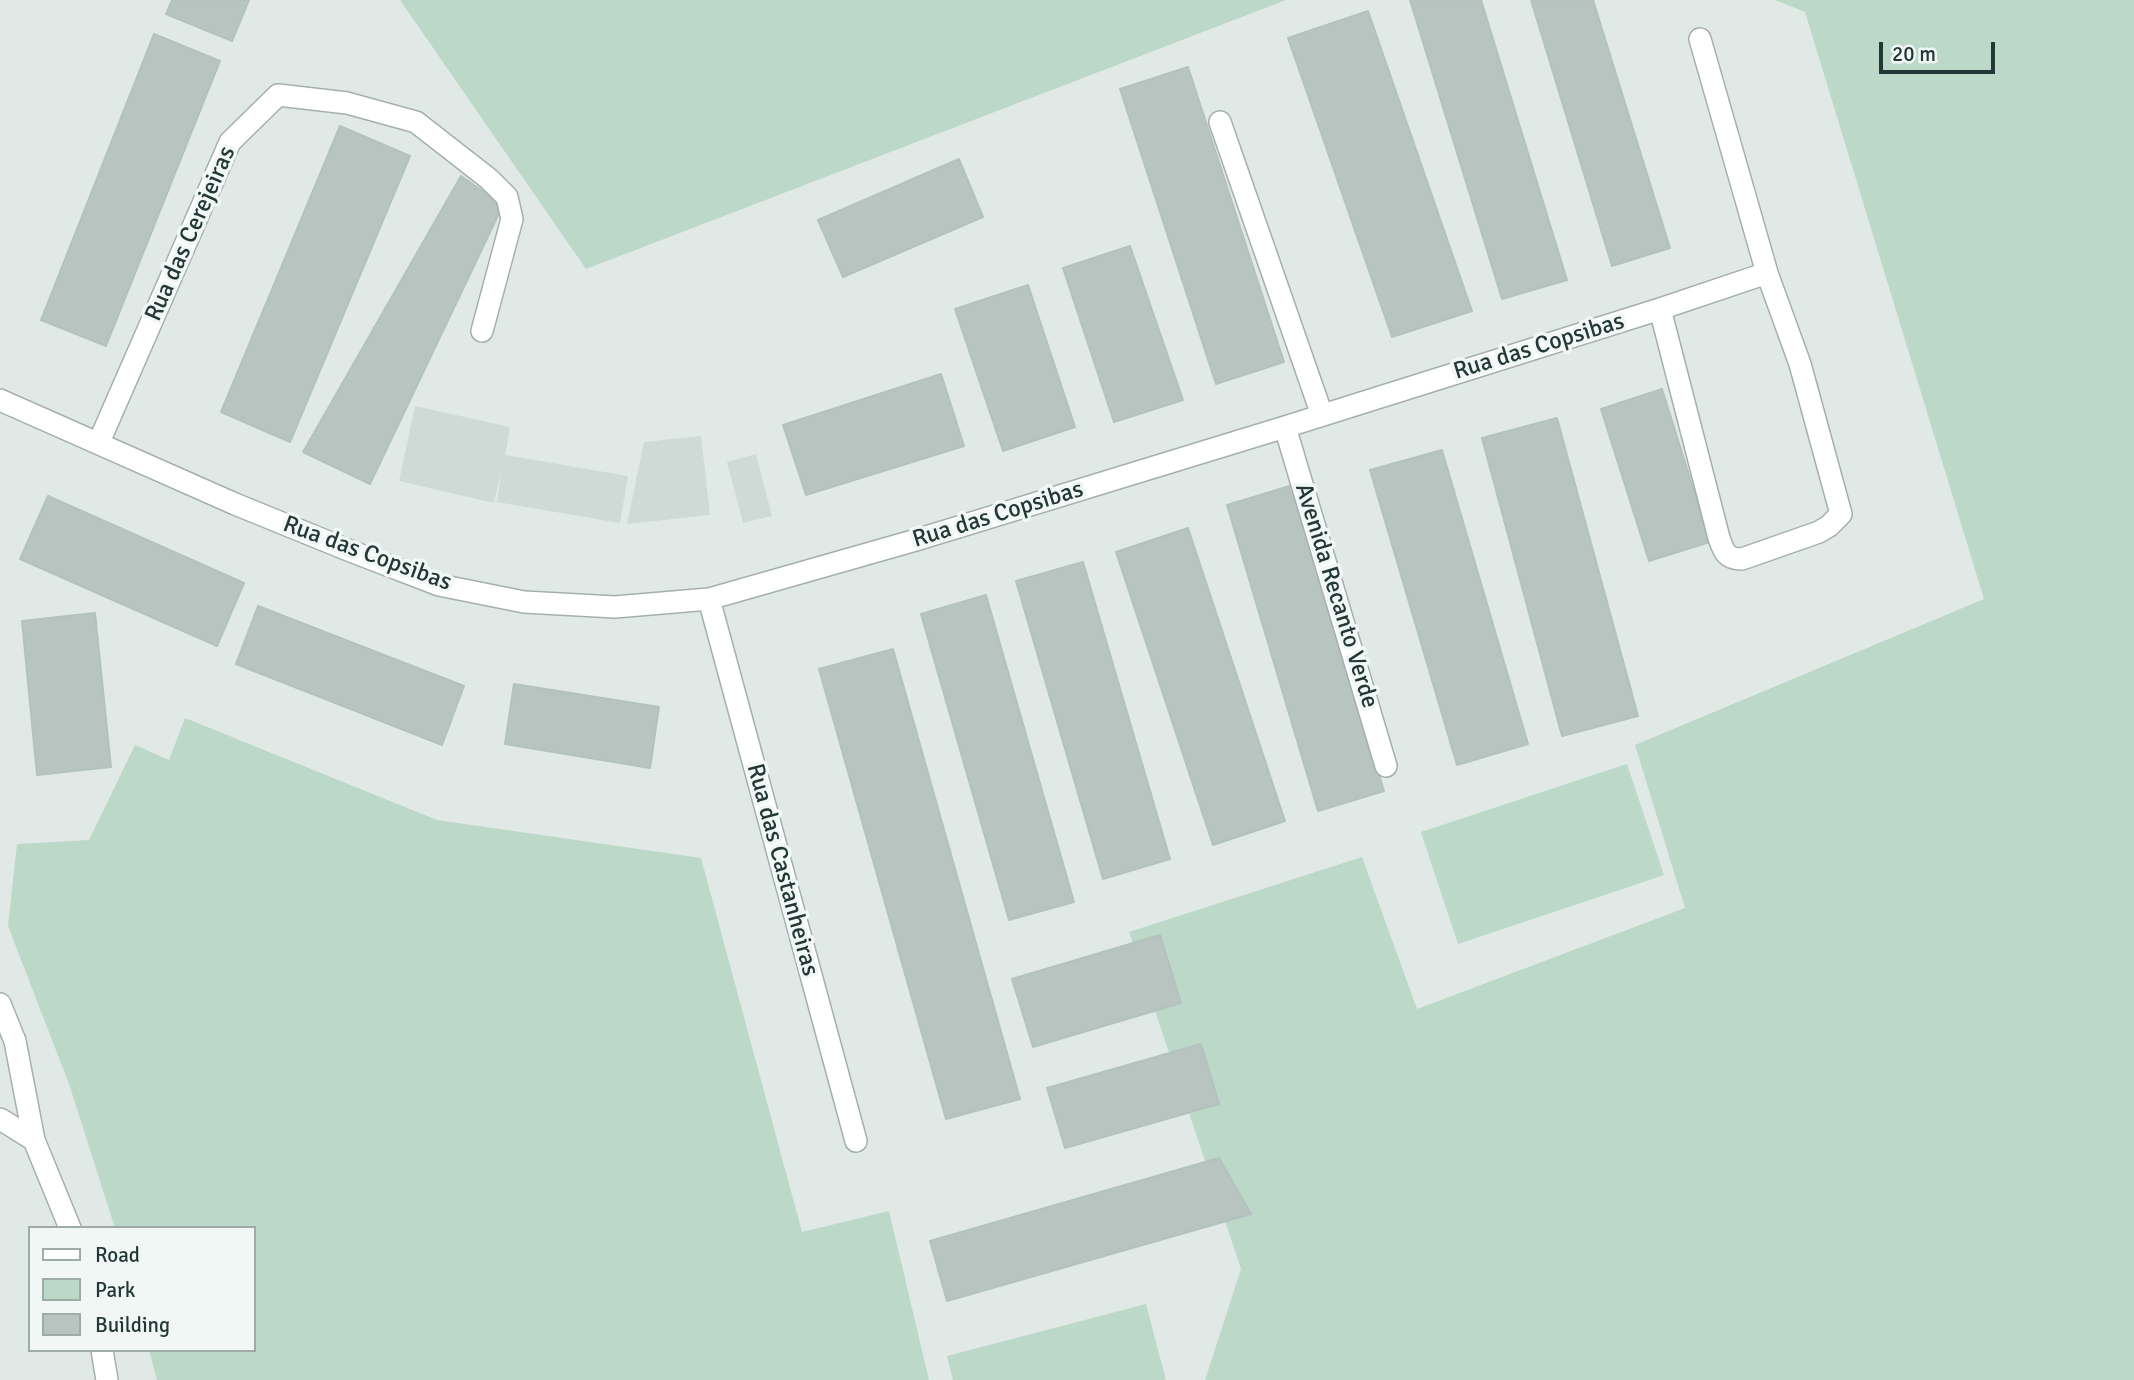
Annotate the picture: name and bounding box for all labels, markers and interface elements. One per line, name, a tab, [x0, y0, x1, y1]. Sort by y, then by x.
scale bar	[1882, 28, 1997, 72]
text: 20 m	[1892, 41, 1936, 67]
street label: Rua das Cerejeiras	[140, 142, 242, 326]
street label: Rua das Copsibas	[1450, 307, 1628, 387]
street label: Rua das Copsibas	[909, 475, 1087, 555]
street label: Avenida Recanto Verde	[1288, 480, 1384, 712]
street label: Rua das Copsibas	[279, 510, 455, 598]
street label: Rua das Castanheiras	[740, 761, 824, 979]
legend	[28, 1226, 256, 1352]
text: Road	[95, 1242, 140, 1268]
text: Park	[95, 1277, 135, 1303]
text: Building	[95, 1312, 170, 1338]

